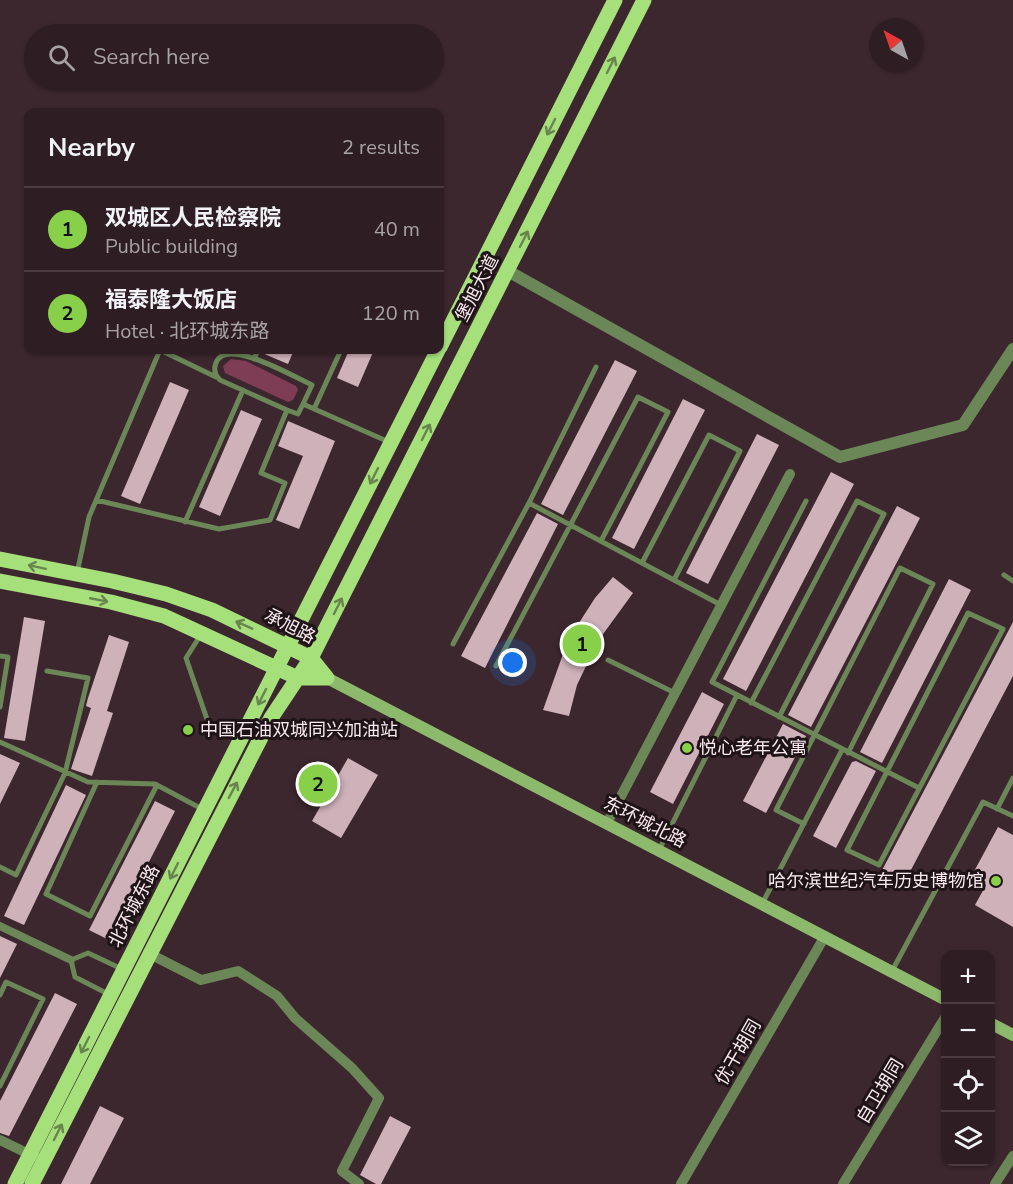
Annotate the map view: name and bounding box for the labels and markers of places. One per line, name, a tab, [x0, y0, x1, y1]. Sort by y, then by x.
pin: 1	[562, 622, 602, 666]
place label: 中国石油双城同兴加油站	[200, 718, 398, 742]
marker: 中国石油双城同兴加油站	[181, 723, 195, 737]
place label: 悦心老年公寓	[699, 736, 807, 760]
marker: 悦心老年公寓	[680, 741, 694, 755]
pin: 2	[298, 762, 338, 806]
place label: 哈尔滨世纪汽车历史博物馆	[768, 869, 984, 893]
marker: 哈尔滨世纪汽车历史博物馆	[989, 874, 1003, 888]

